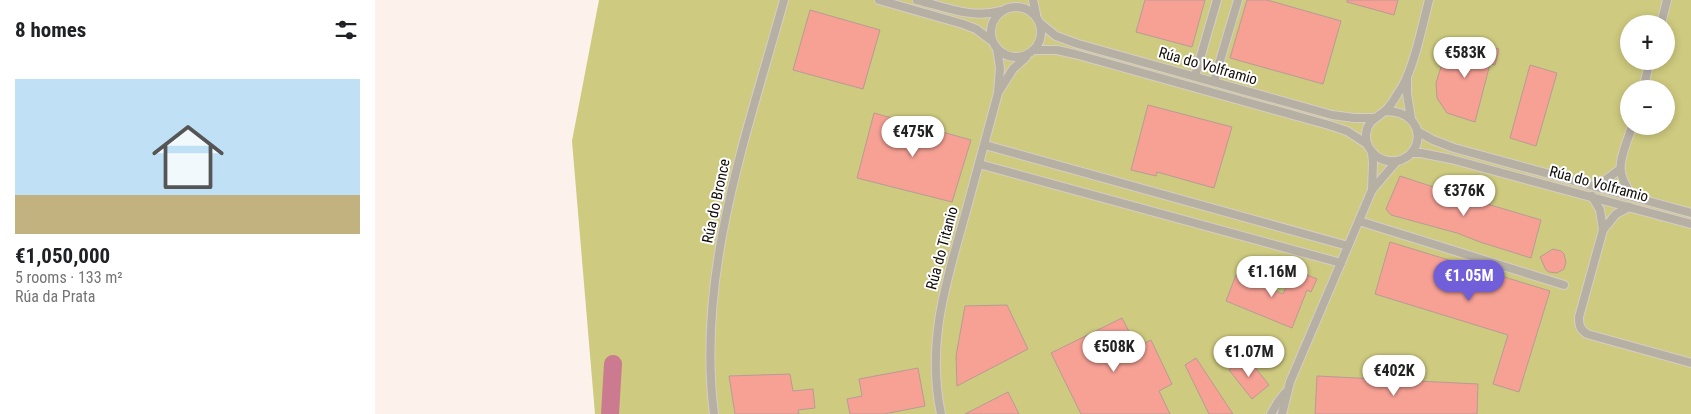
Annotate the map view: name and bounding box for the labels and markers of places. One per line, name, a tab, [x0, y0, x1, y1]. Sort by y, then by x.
pin: €583K	[1430, 36, 1500, 79]
pin: €475K	[878, 116, 948, 158]
pin: €376K	[1429, 174, 1499, 217]
pin: €1.16M	[1231, 256, 1313, 298]
pin: €1.05M	[1428, 260, 1510, 302]
pin: €508K	[1079, 330, 1149, 373]
pin: €1.07M	[1208, 336, 1290, 378]
pin: €402K	[1359, 354, 1429, 397]

